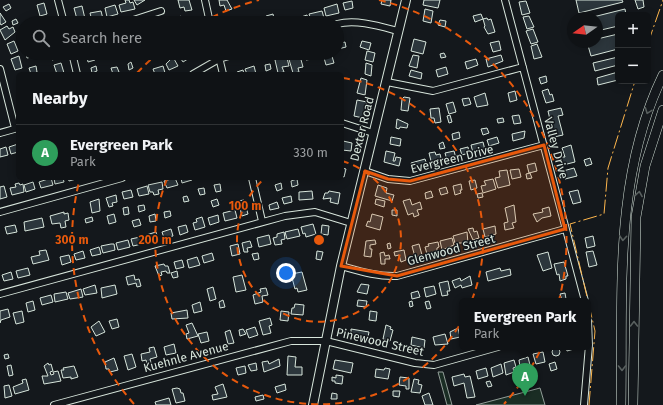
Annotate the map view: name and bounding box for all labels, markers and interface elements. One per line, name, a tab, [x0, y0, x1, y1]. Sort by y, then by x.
north arrow	[567, 12, 603, 48]
map controls	[615, 12, 651, 84]
button: +	[615, 12, 651, 48]
search box	[16, 16, 344, 60]
icon: search	[30, 27, 52, 49]
text: Search here	[62, 29, 142, 47]
button: −	[615, 48, 651, 84]
text: Nearby	[32, 88, 87, 109]
street label: Dexter Road	[347, 95, 377, 163]
one-way arrow	[645, 108, 653, 115]
street label: Valley Drive	[541, 116, 571, 180]
text: Evergreen Park	[70, 136, 173, 154]
street label: Evergreen Drive	[409, 142, 495, 176]
text: A	[41, 145, 49, 160]
text: 330 m	[293, 145, 328, 160]
text: Park	[70, 154, 96, 169]
one-way arrow	[634, 191, 643, 197]
text: 100 m	[229, 199, 261, 213]
street label: Glenwood Street	[406, 231, 497, 268]
text: 300 m	[54, 233, 89, 247]
text: 200 m	[138, 233, 172, 247]
centre of rings	[312, 233, 326, 247]
one-way arrow	[619, 235, 628, 241]
your location	[276, 263, 296, 283]
popup	[459, 298, 591, 350]
text: Evergreen Park	[474, 308, 576, 326]
one-way arrow	[630, 321, 638, 327]
street label: Pinewood Street	[335, 325, 426, 359]
text: Park	[474, 326, 499, 341]
street label: Kuehnle Avenue	[142, 339, 230, 375]
pin: A	[512, 363, 538, 396]
one-way arrow	[618, 365, 626, 371]

